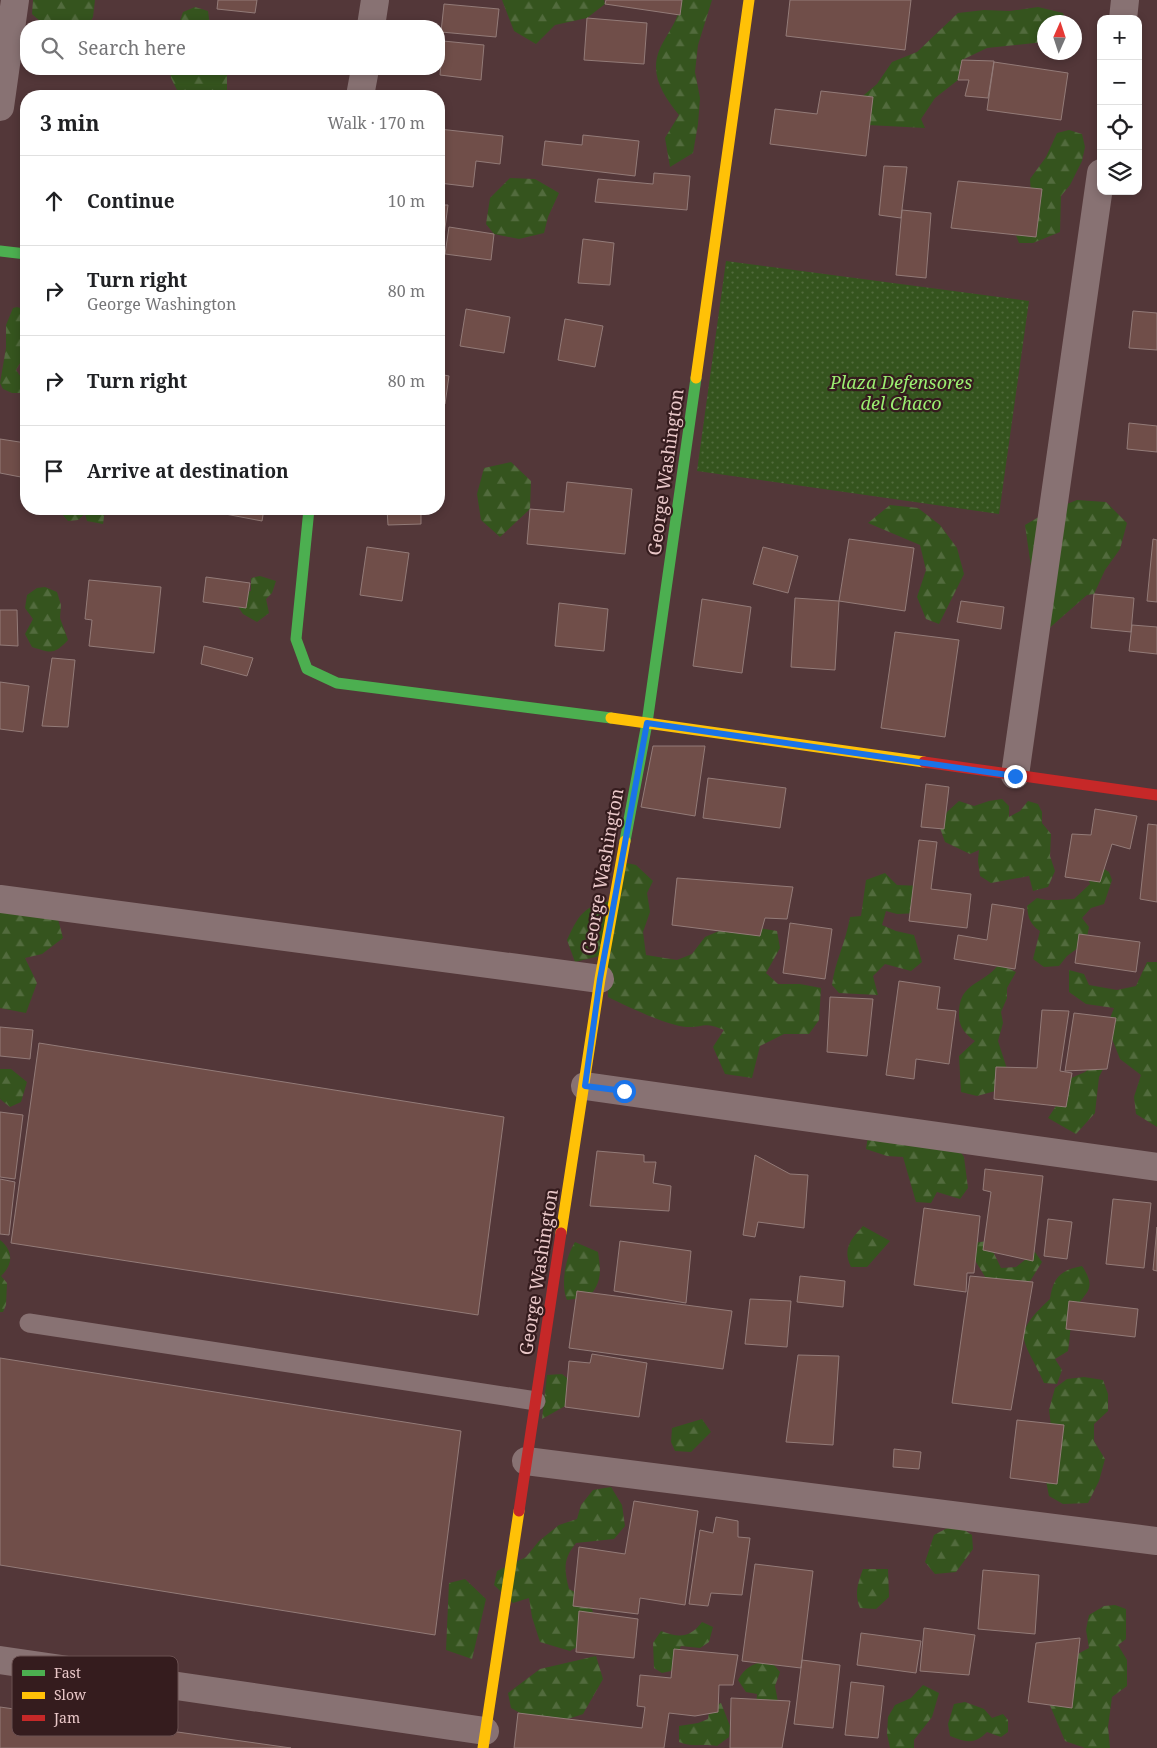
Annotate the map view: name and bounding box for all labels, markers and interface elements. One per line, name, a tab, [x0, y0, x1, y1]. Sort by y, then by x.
north arrow	[1037, 15, 1082, 60]
map controls	[1097, 15, 1142, 195]
button: +	[1097, 15, 1142, 60]
search box	[20, 20, 445, 75]
icon: search	[38, 34, 66, 62]
text: Search here	[78, 35, 186, 61]
button: −	[1097, 60, 1142, 105]
button: locate	[1097, 105, 1142, 150]
text: 3 min	[40, 109, 99, 137]
text: Walk · 170 m	[328, 112, 425, 134]
button: layers	[1097, 150, 1142, 195]
icon: ahead	[40, 187, 68, 215]
text: Continue	[87, 188, 175, 214]
text: 10 m	[388, 190, 425, 212]
text: Turn right	[87, 267, 187, 293]
icon: right	[40, 277, 68, 305]
text: 80 m	[388, 280, 425, 302]
text: George Washington	[87, 293, 236, 315]
icon: right	[40, 367, 68, 395]
text: Turn right	[87, 368, 187, 394]
text: 80 m	[388, 370, 425, 392]
park label: Plaza Defensores del Chaco	[829, 370, 972, 415]
street label: George Washington	[641, 387, 689, 557]
icon: arrive	[40, 457, 68, 485]
text: Arrive at destination	[87, 458, 289, 484]
route end	[1004, 765, 1027, 788]
street label: George Washington	[576, 786, 628, 956]
route start	[613, 1080, 636, 1103]
street label: George Washington	[513, 1187, 563, 1357]
legend	[12, 1656, 178, 1736]
text: Fast	[54, 1663, 81, 1682]
text: Slow	[54, 1685, 87, 1704]
text: Jam	[53, 1708, 80, 1727]

